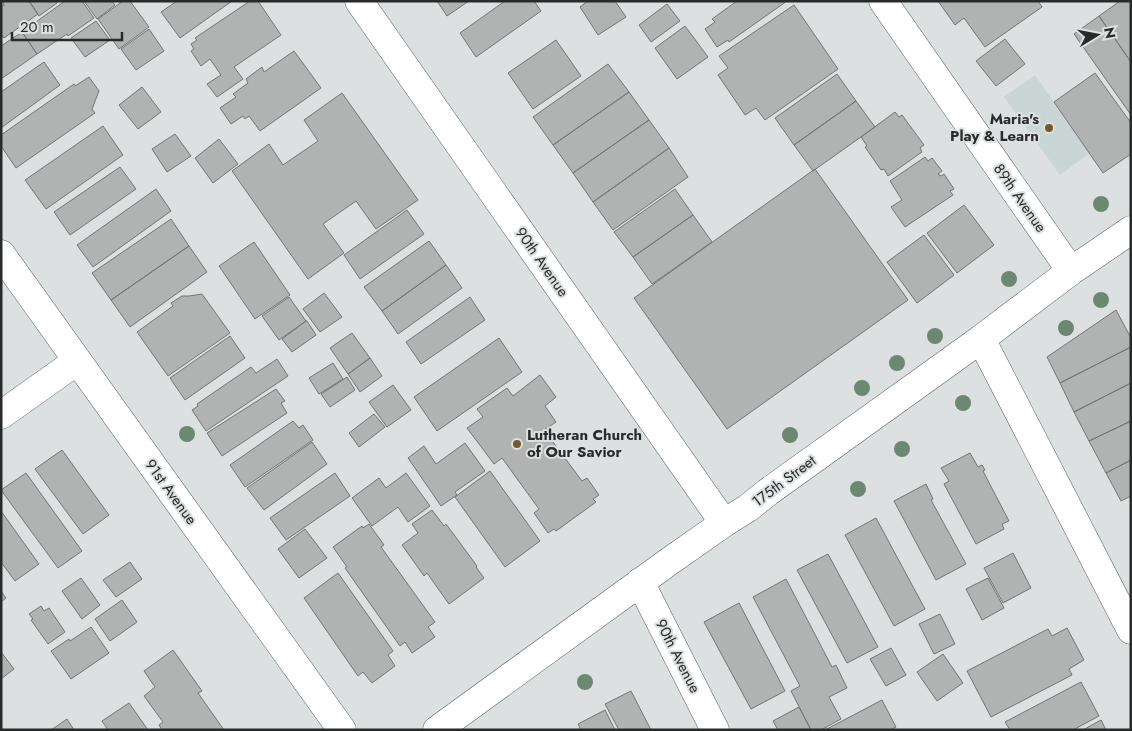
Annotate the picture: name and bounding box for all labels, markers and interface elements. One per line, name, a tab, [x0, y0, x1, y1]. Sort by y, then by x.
scale bar	[12, 10, 122, 42]
north arrow	[1072, 10, 1122, 60]
text: 20 m	[20, 16, 54, 38]
text: N	[1099, 26, 1121, 40]
place label: Maria's Play & Learn	[950, 108, 1039, 147]
marker: Maria's Play & Learn	[1043, 122, 1055, 134]
street label: 89th Avenue	[988, 159, 1052, 237]
street label: 90th Avenue	[510, 223, 574, 301]
place label: Lutheran Church of Our Savior	[527, 424, 642, 463]
marker: Lutheran Church of Our Savior	[511, 438, 523, 450]
street label: 175th Street	[747, 449, 821, 512]
street label: 91st Avenue	[140, 455, 202, 530]
street label: 90th Avenue	[650, 615, 706, 697]

